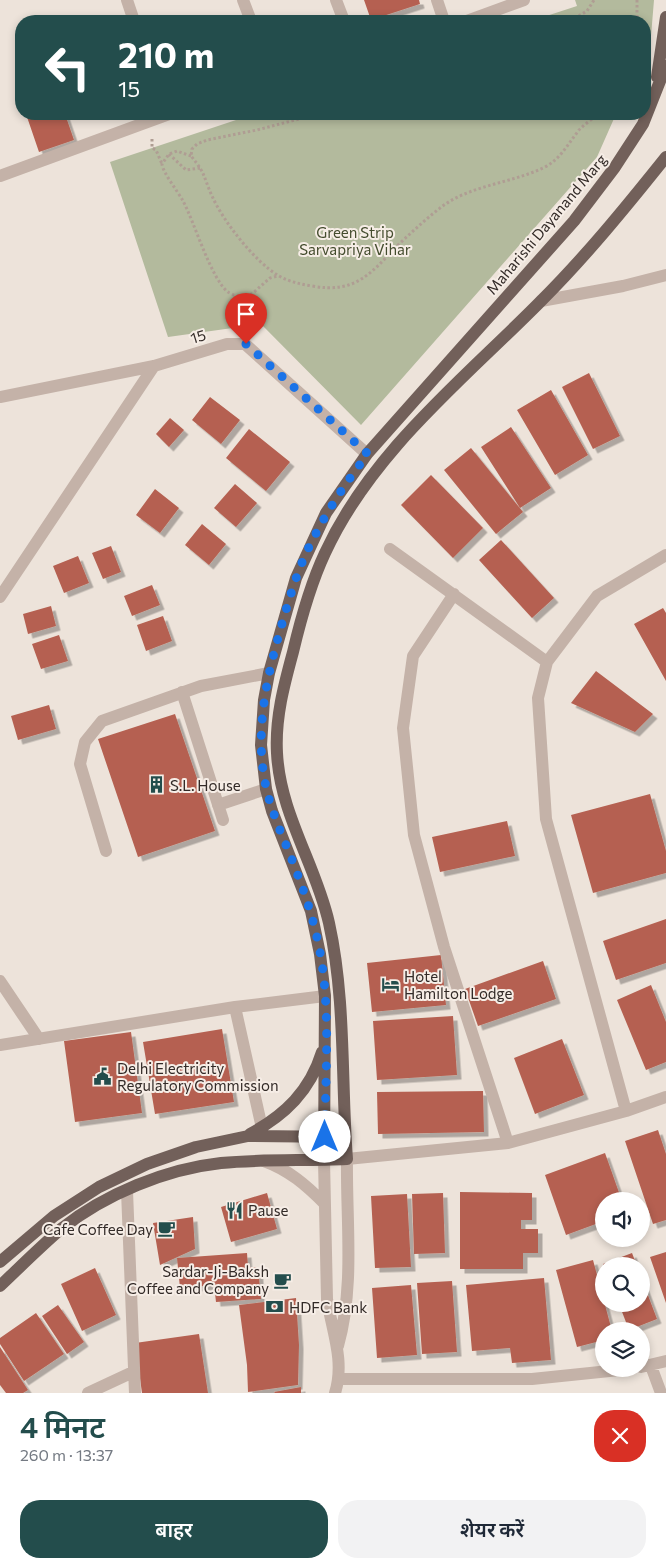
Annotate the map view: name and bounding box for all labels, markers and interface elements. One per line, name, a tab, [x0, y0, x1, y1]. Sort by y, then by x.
text: 210 m	[118, 32, 214, 75]
icon: left	[35, 35, 100, 100]
text: 15	[118, 75, 140, 102]
street label: Maharishi Dayanand Marg	[482, 150, 610, 298]
park label: Green Strip Sarvapriya Vihar	[299, 223, 411, 258]
pin	[225, 293, 267, 344]
icon: arrive	[232, 300, 260, 328]
street label: 15	[188, 325, 208, 347]
building icon: S.L. House	[146, 775, 166, 795]
place label: S.L. House	[170, 776, 241, 794]
place label: Hotel Hamilton Lodge	[404, 967, 513, 1002]
hotel icon: Hotel Hamilton Lodge	[380, 975, 400, 995]
place label: Delhi Electricity Regulatory Commission	[117, 1059, 279, 1094]
public building icon: Delhi Electricity Regulatory Commission	[93, 1067, 113, 1087]
position arrow	[298, 1110, 350, 1162]
map controls	[595, 1192, 650, 1377]
button: sound	[595, 1192, 650, 1247]
restaurant icon: Pause	[224, 1200, 244, 1220]
place label: Pause	[248, 1201, 288, 1219]
cafe icon: Cafe Coffee Day	[157, 1219, 177, 1239]
place label: Cafe Coffee Day	[43, 1220, 153, 1238]
button: search	[595, 1257, 650, 1312]
place label: Sardar-Ji-Baksh Coffee and Company	[127, 1262, 269, 1297]
cafe icon: Sardar-Ji-Baksh Coffee and Company	[273, 1270, 293, 1290]
bank icon: HDFC Bank	[265, 1297, 285, 1317]
place label: HDFC Bank	[289, 1298, 367, 1316]
button: layers	[595, 1322, 650, 1377]
text: 4 मिनट	[20, 1407, 105, 1444]
button: close	[594, 1410, 646, 1462]
text: 260 m · 13:37	[20, 1445, 113, 1464]
button: बाहर	[20, 1500, 328, 1558]
button: शेयर करें	[338, 1500, 646, 1558]

